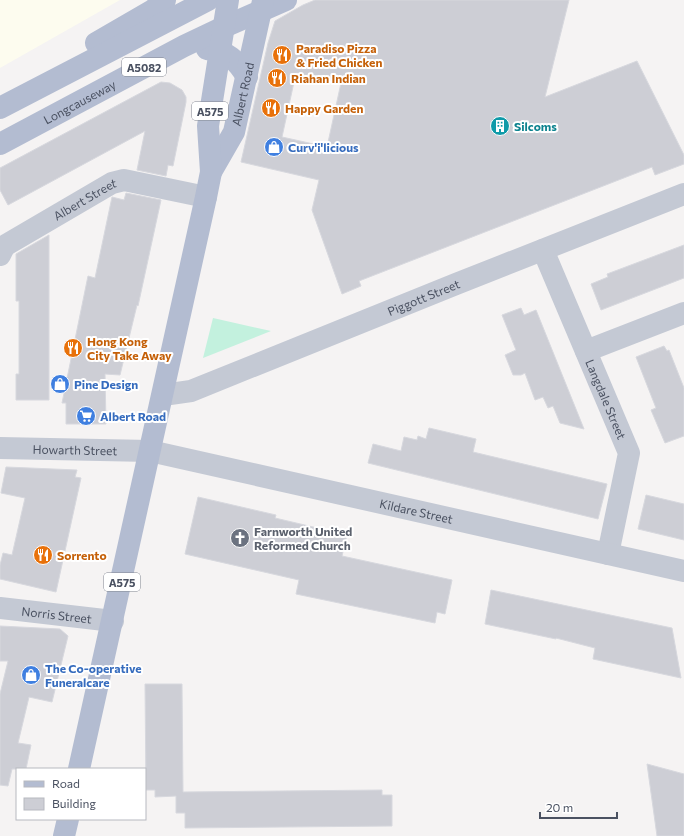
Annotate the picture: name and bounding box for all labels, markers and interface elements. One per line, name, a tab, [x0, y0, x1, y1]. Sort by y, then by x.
place label: Paradiso Pizza & Fried Chicken	[296, 41, 382, 69]
restaurant icon: Paradiso Pizza & Fried Chicken	[271, 44, 293, 66]
road number: A5082	[122, 58, 166, 76]
street label: Albert Road	[229, 61, 256, 127]
restaurant icon: Riahan Indian	[266, 67, 288, 89]
place label: Riahan Indian	[291, 71, 366, 85]
street label: Longcauseway	[41, 77, 118, 127]
restaurant icon: Happy Garden	[260, 97, 282, 119]
place label: Happy Garden	[285, 101, 363, 115]
road number: A575	[192, 102, 228, 120]
building icon: Silcoms	[489, 115, 511, 137]
place label: Silcoms	[514, 119, 557, 133]
shop icon: Curv'i'licious	[263, 136, 285, 158]
place label: Curv'i'licious	[288, 140, 359, 154]
street label: Albert Street	[51, 175, 118, 223]
street label: Piggott Street	[385, 276, 462, 318]
place label: Hong Kong City Take Away	[87, 334, 172, 362]
restaurant icon: Hong Kong City Take Away	[62, 337, 84, 359]
street label: Langdale Street	[583, 357, 629, 441]
shop icon: Pine Design	[49, 373, 71, 395]
place label: Pine Design	[74, 377, 138, 391]
supermarket icon: Albert Road	[75, 405, 97, 427]
place label: Albert Road	[100, 409, 166, 423]
street label: Howarth Street	[33, 442, 118, 457]
street label: Kildare Street	[378, 496, 454, 526]
place label: Farnworth United Reformed Church	[254, 524, 352, 552]
church icon: Farnworth United Reformed Church	[229, 527, 251, 549]
restaurant icon: Sorrento	[32, 544, 54, 566]
place label: Sorrento	[57, 548, 107, 562]
road number: A575	[104, 573, 140, 591]
street label: Norris Street	[21, 604, 93, 626]
place label: The Co-operative Funeralcare	[45, 661, 142, 689]
shop icon: The Co-operative Funeralcare	[20, 664, 42, 686]
legend	[16, 768, 146, 820]
text: Road	[52, 776, 80, 790]
scale bar	[540, 794, 617, 820]
text: Building	[52, 796, 96, 810]
text: 20 m	[546, 800, 573, 814]

